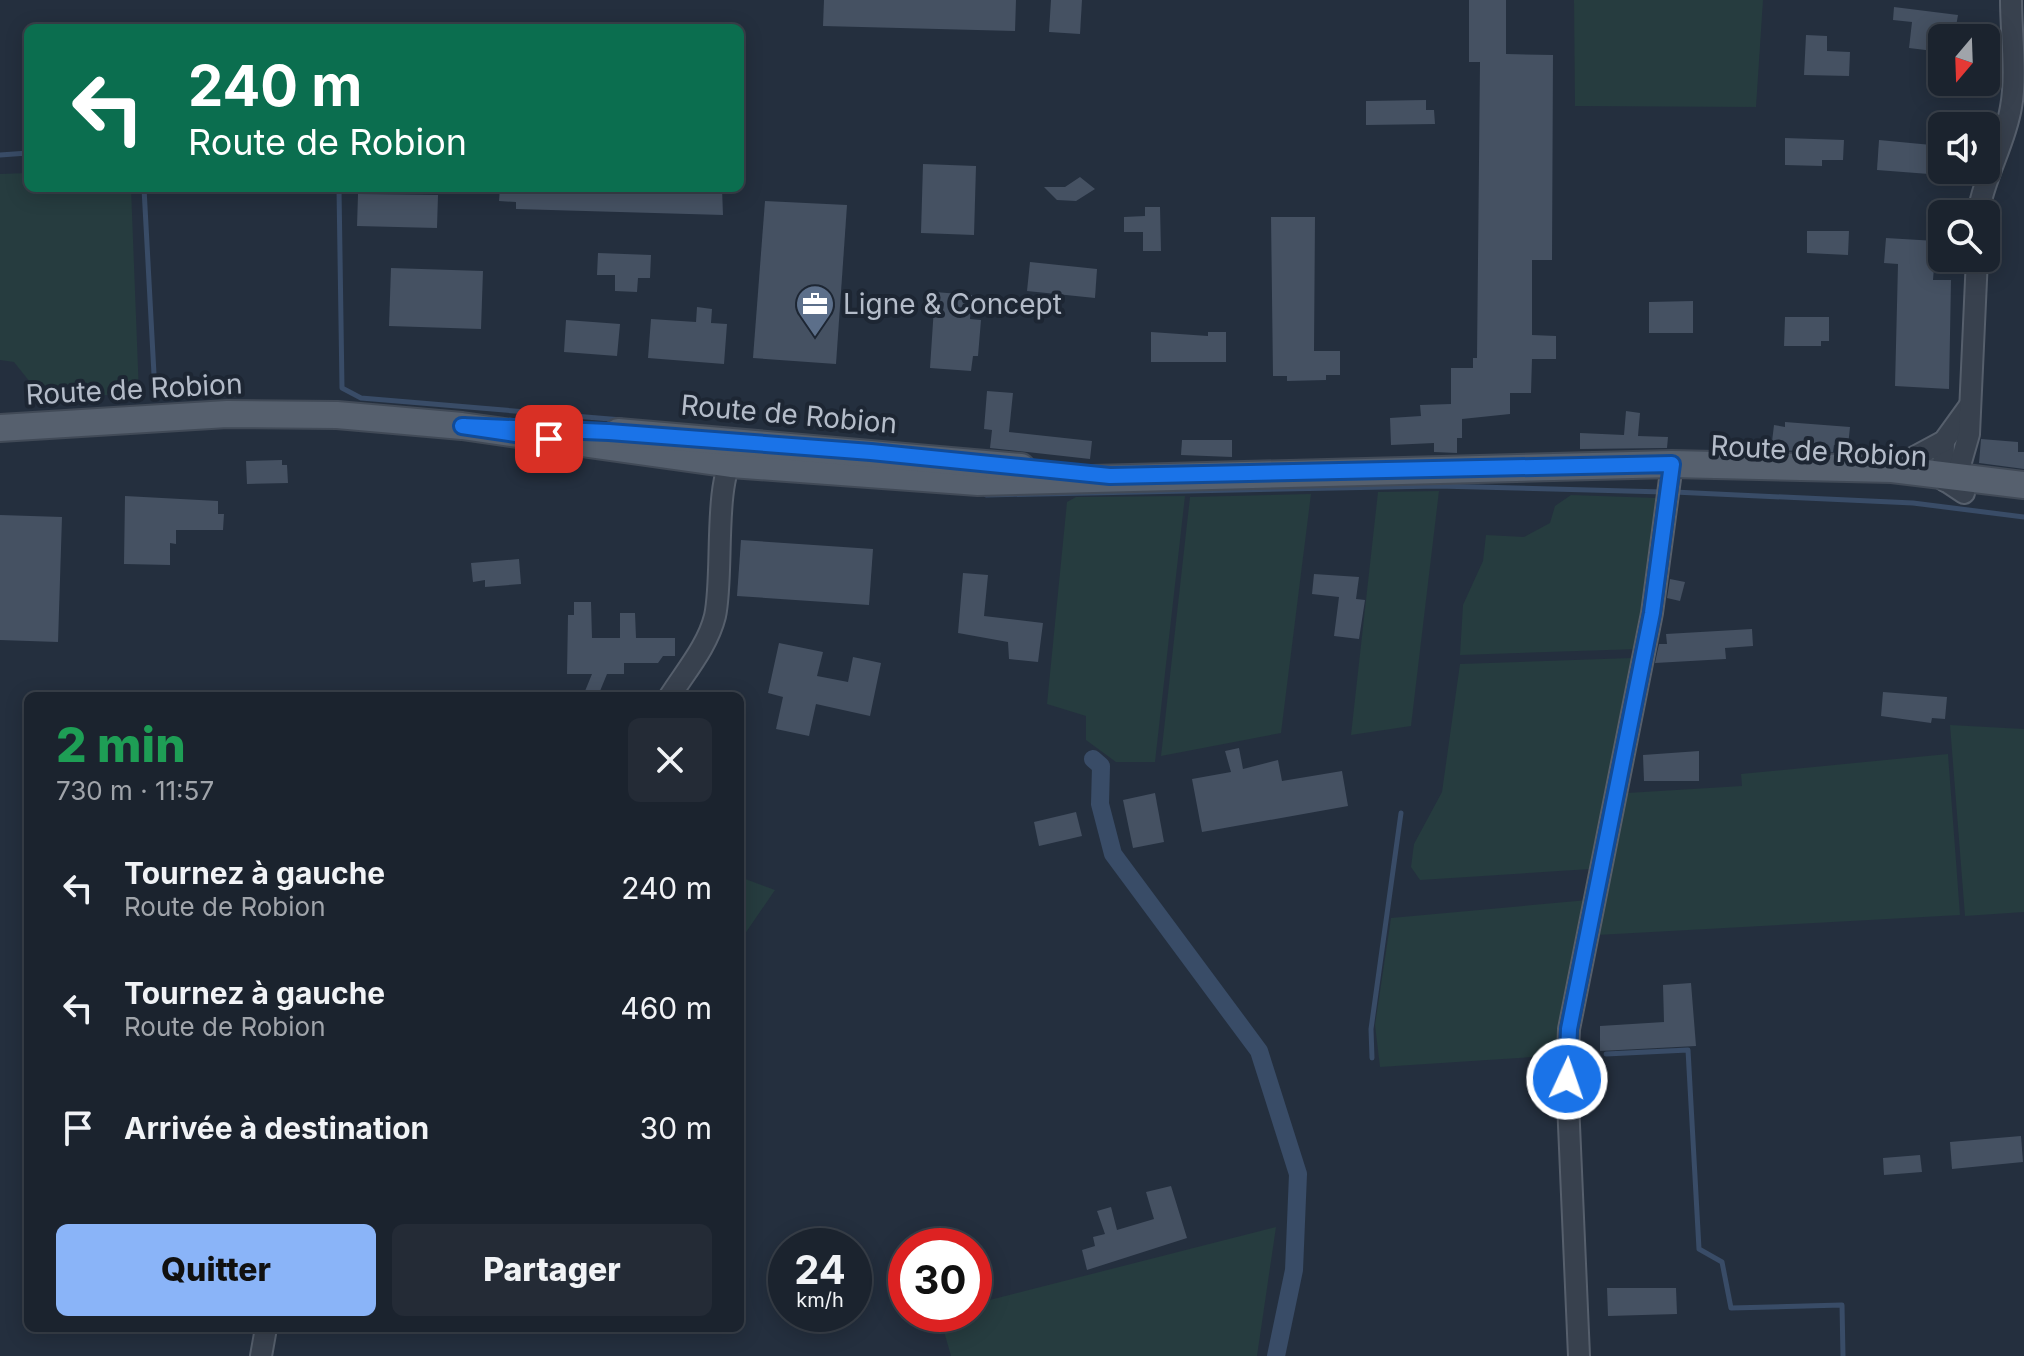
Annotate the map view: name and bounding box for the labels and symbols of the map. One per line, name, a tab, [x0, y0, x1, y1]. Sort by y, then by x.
north arrow	[1928, 24, 2000, 96]
office icon: Ligne & Concept	[794, 283, 836, 338]
place label: Ligne & Concept	[843, 287, 1062, 321]
street label: Route de Robion	[25, 366, 243, 412]
street label: Route de Robion	[679, 388, 899, 440]
pin	[515, 405, 583, 473]
street label: Route de Robion	[1710, 428, 1928, 474]
position arrow	[1525, 1037, 1609, 1121]
speed limit sign: 30	[888, 1228, 992, 1332]

